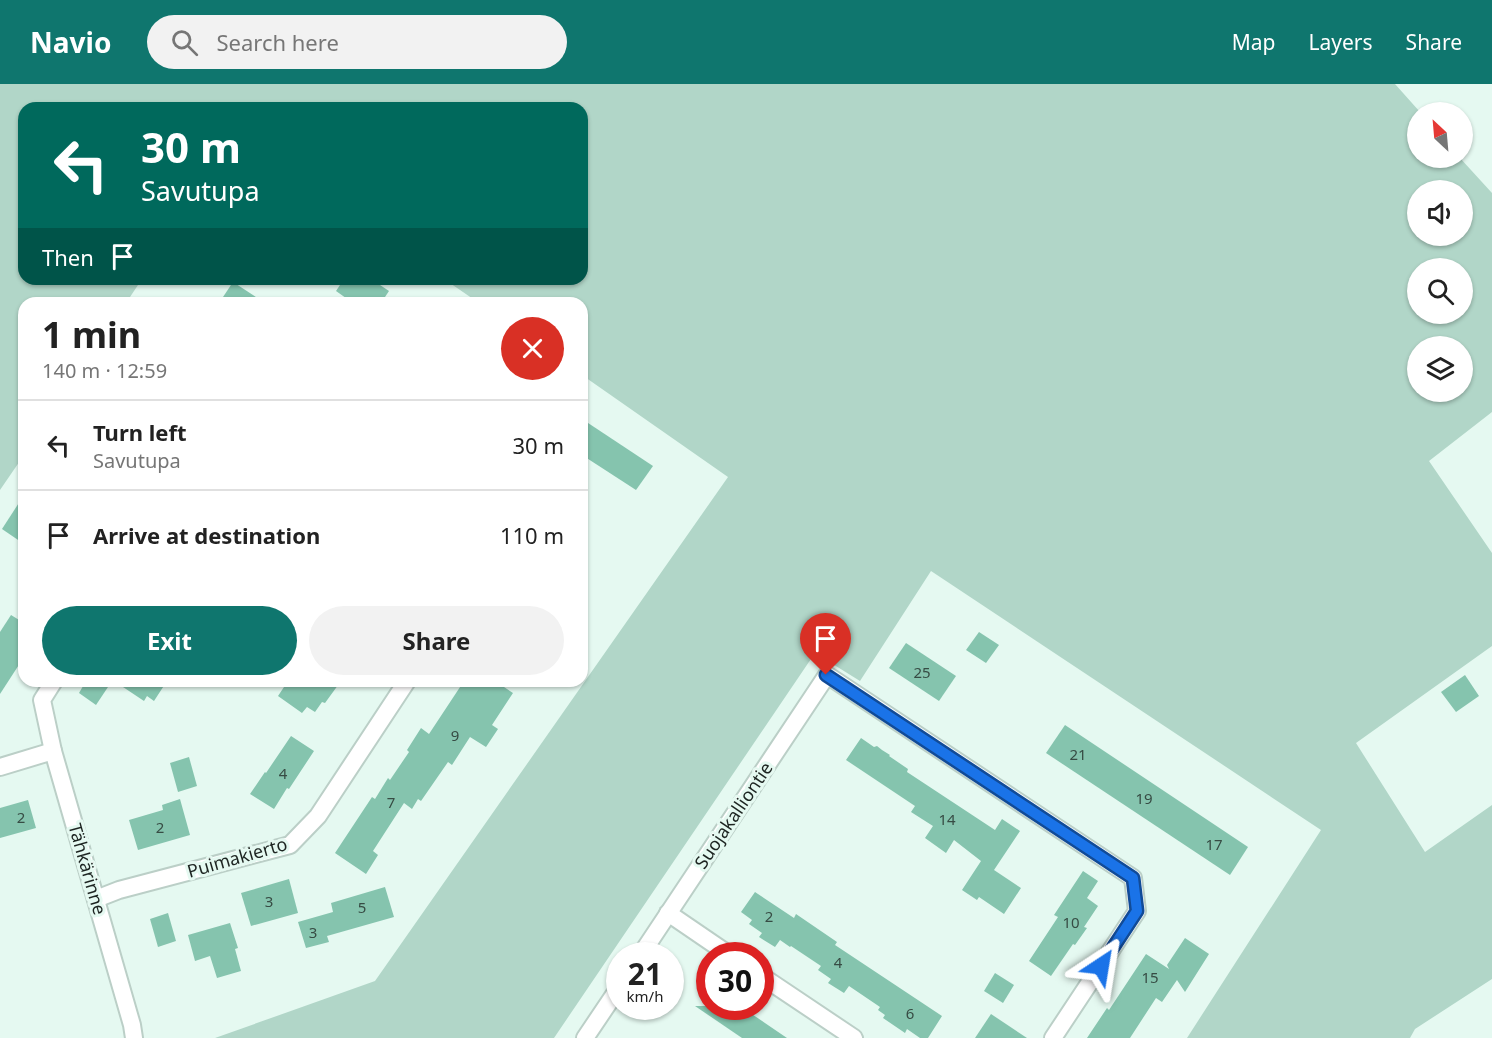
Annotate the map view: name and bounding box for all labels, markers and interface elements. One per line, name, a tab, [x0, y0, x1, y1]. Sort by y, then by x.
search box	[147, 15, 567, 69]
text: Navio	[30, 23, 111, 61]
icon: search	[168, 26, 201, 59]
text: Search here	[216, 27, 339, 57]
text: Map	[1232, 28, 1276, 56]
text: Layers	[1309, 28, 1373, 56]
text: Share	[1406, 28, 1462, 56]
north arrow	[1407, 102, 1473, 168]
map controls	[1407, 102, 1473, 402]
text: 30 m	[141, 118, 241, 175]
icon: left	[42, 126, 120, 204]
text: Savutupa	[141, 172, 260, 209]
button: sound	[1407, 180, 1473, 246]
icon: arrive	[106, 240, 139, 273]
text: Then	[42, 242, 94, 272]
button: search	[1407, 258, 1473, 324]
text: 1 min	[42, 310, 141, 359]
button: close	[501, 317, 564, 380]
button: layers	[1407, 336, 1473, 402]
text: 140 m · 12:59	[42, 357, 167, 384]
text: Turn left	[93, 417, 187, 447]
icon: left	[42, 429, 75, 462]
text: 30 m	[513, 430, 564, 460]
text: Savutupa	[93, 447, 181, 474]
icon: arrive	[42, 519, 75, 552]
text: Arrive at destination	[93, 520, 320, 550]
text: 110 m	[500, 520, 564, 550]
button: Exit	[42, 606, 297, 675]
button: Share	[309, 606, 564, 675]
pin	[800, 613, 851, 675]
icon: arrive	[809, 622, 842, 655]
house number: 25	[913, 662, 931, 682]
house number: 9	[451, 725, 459, 745]
house number: 21	[1069, 744, 1087, 764]
street label: Suojakalliontie	[688, 757, 778, 873]
house number: 4	[279, 763, 288, 783]
house number: 19	[1135, 788, 1153, 808]
house number: 7	[387, 792, 395, 812]
house number: 2	[17, 807, 25, 827]
house number: 14	[938, 809, 956, 829]
house number: 2	[156, 817, 164, 837]
street label: Tähkärinne	[64, 821, 112, 917]
street label: Puimakierto	[184, 831, 290, 883]
house number: 17	[1205, 834, 1223, 854]
house number: 3	[265, 891, 273, 911]
house number: 5	[358, 897, 366, 917]
house number: 2	[765, 906, 773, 926]
house number: 10	[1062, 912, 1080, 932]
house number: 3	[309, 922, 317, 942]
position arrow	[1069, 934, 1133, 998]
speed limit sign: 30	[696, 942, 774, 1020]
house number: 4	[834, 952, 843, 972]
text: 21	[628, 953, 662, 994]
house number: 15	[1141, 967, 1159, 987]
text: km/h	[627, 986, 663, 1006]
house number: 6	[906, 1003, 914, 1023]

